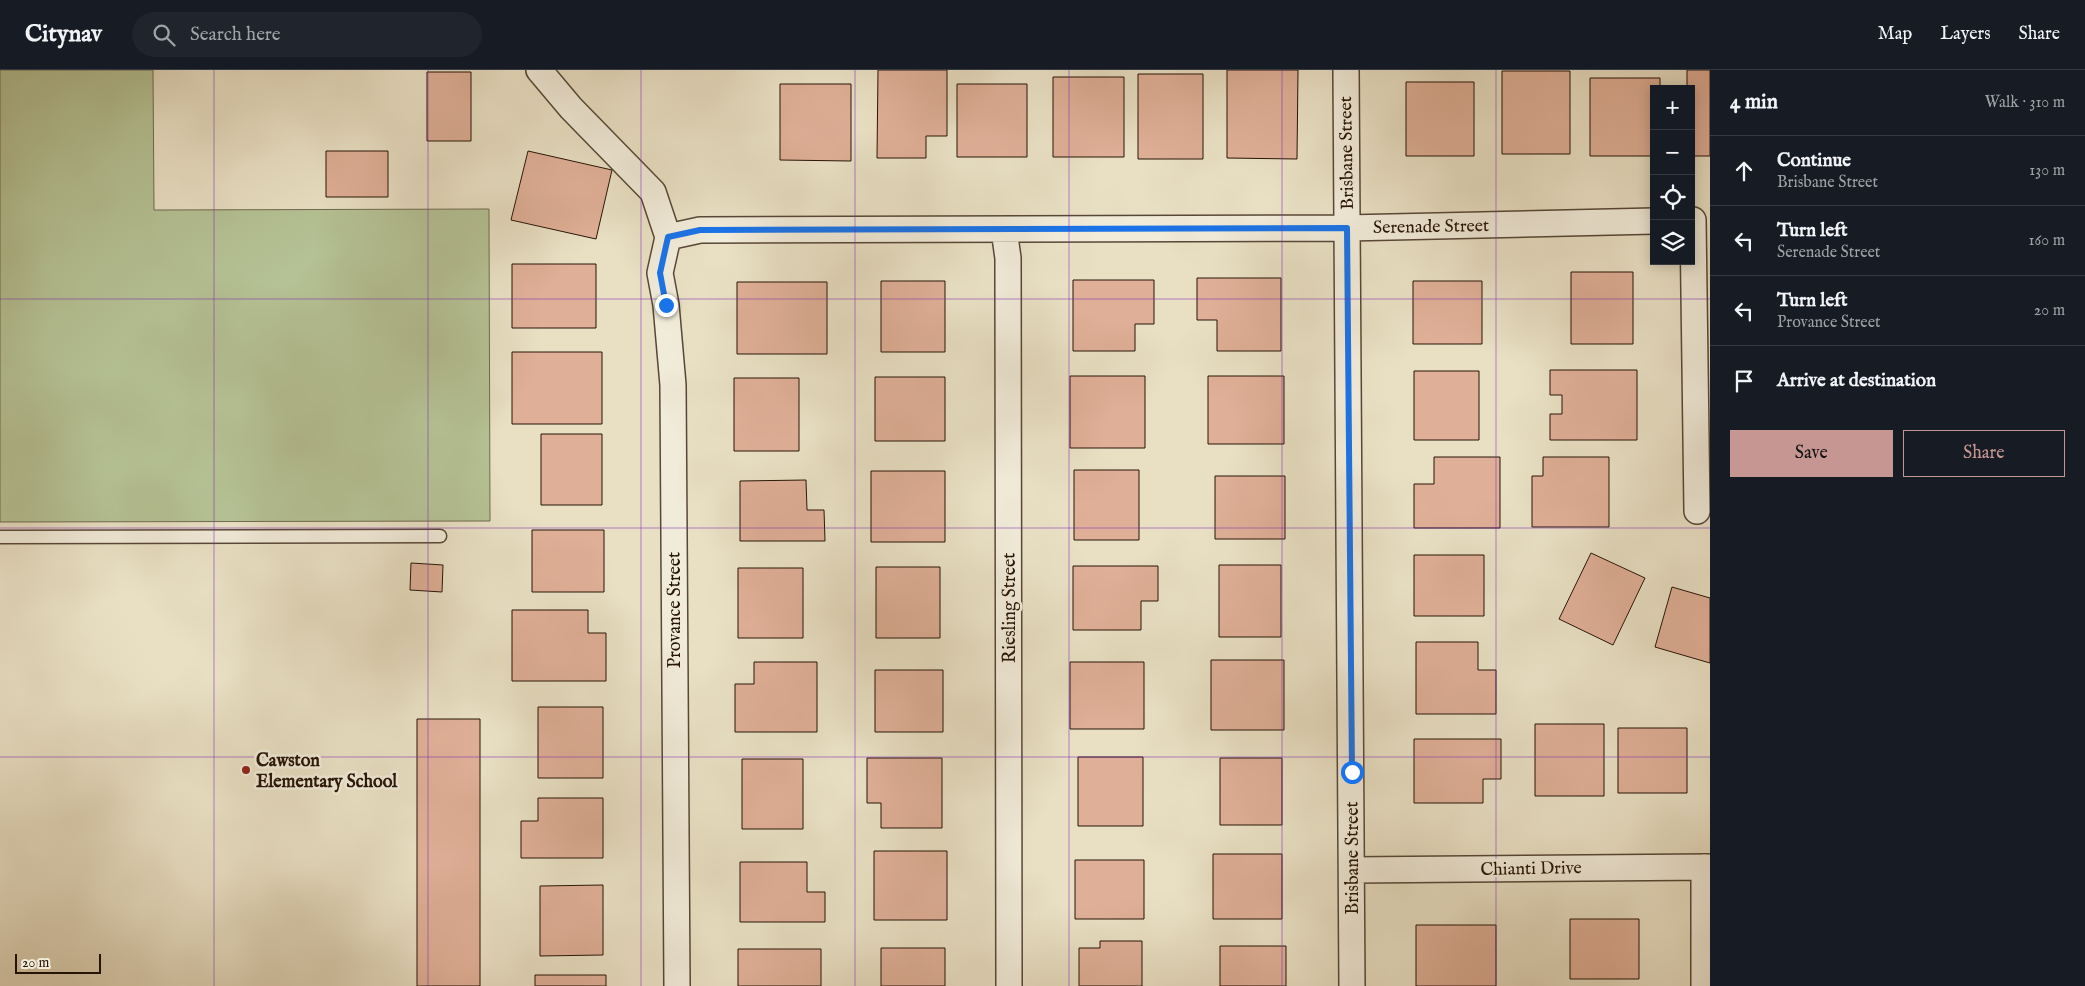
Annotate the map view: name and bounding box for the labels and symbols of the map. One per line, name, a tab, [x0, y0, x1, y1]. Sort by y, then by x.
street label: Brisbane Street	[1335, 96, 1360, 210]
street label: Serenade Street	[1373, 215, 1489, 240]
route end	[655, 294, 678, 317]
street label: Provance Street	[664, 552, 687, 668]
street label: Riesling Street	[999, 553, 1022, 663]
place label: Cawston Elementary School	[256, 750, 398, 794]
route start	[1341, 761, 1364, 784]
marker: Cawston Elementary School	[240, 764, 252, 776]
street label: Brisbane Street	[1342, 801, 1365, 915]
street label: Chianti Drive	[1480, 857, 1582, 882]
scale bar	[15, 951, 101, 974]

